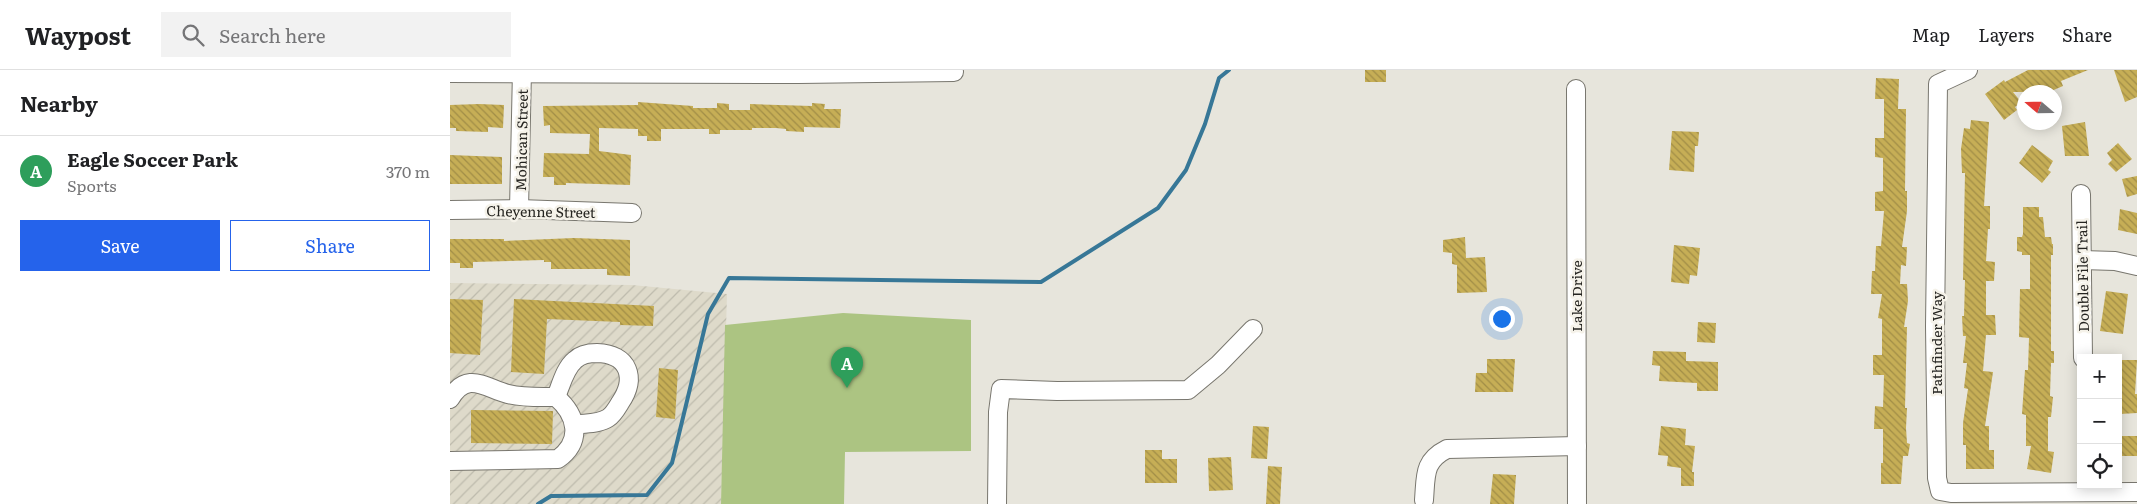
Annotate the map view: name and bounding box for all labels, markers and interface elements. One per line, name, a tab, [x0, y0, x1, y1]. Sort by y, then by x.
search box	[161, 12, 511, 57]
text: Waypost	[25, 17, 131, 52]
icon: search	[179, 21, 207, 49]
text: Search here	[219, 21, 326, 49]
text: Map	[1912, 21, 1950, 48]
text: Layers	[1978, 21, 2034, 48]
text: Share	[2062, 21, 2112, 48]
north arrow	[2017, 85, 2062, 130]
text: Nearby	[20, 87, 98, 118]
street label: Mohican Street	[510, 88, 532, 191]
text: Eagle Soccer Park	[67, 145, 238, 173]
text: A	[30, 159, 42, 183]
text: 370 m	[386, 159, 430, 183]
text: Sports	[67, 173, 117, 197]
street label: Cheyenne Street	[486, 200, 596, 222]
button: Save	[20, 220, 220, 271]
button: Share	[230, 220, 430, 271]
street label: Double File Trail	[2071, 220, 2093, 332]
street label: Lake Drive	[1566, 260, 1586, 332]
street label: Pathfinder Way	[1926, 290, 1946, 395]
your location	[1489, 306, 1515, 332]
pin: A	[831, 347, 863, 388]
map controls	[2077, 354, 2122, 489]
button: +	[2077, 354, 2122, 399]
button: −	[2077, 399, 2122, 444]
button: locate	[2077, 444, 2122, 489]

